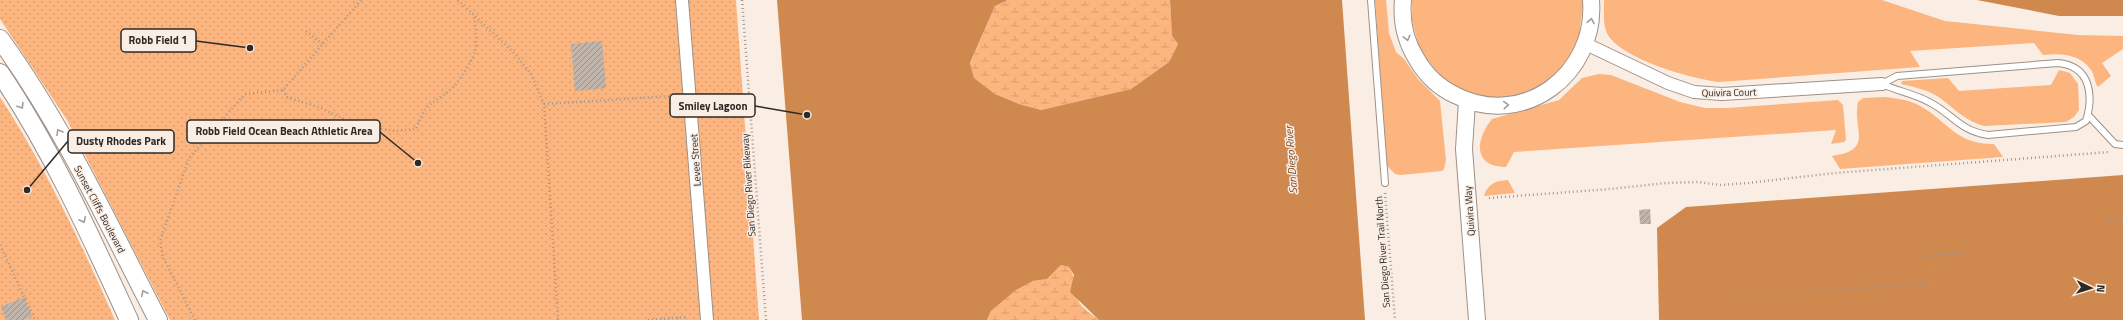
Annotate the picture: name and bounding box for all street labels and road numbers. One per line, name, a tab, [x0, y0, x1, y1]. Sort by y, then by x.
street label: Quivira Court	[1702, 85, 1757, 100]
street label: Levee Street	[686, 133, 705, 187]
street label: San Diego River Bikeway	[737, 133, 760, 237]
street label: Sunset Cliffs Boulevard	[70, 163, 129, 256]
street label: Quivira Way	[1460, 185, 1479, 237]
street label: San Diego River Trail North	[1371, 196, 1394, 308]

